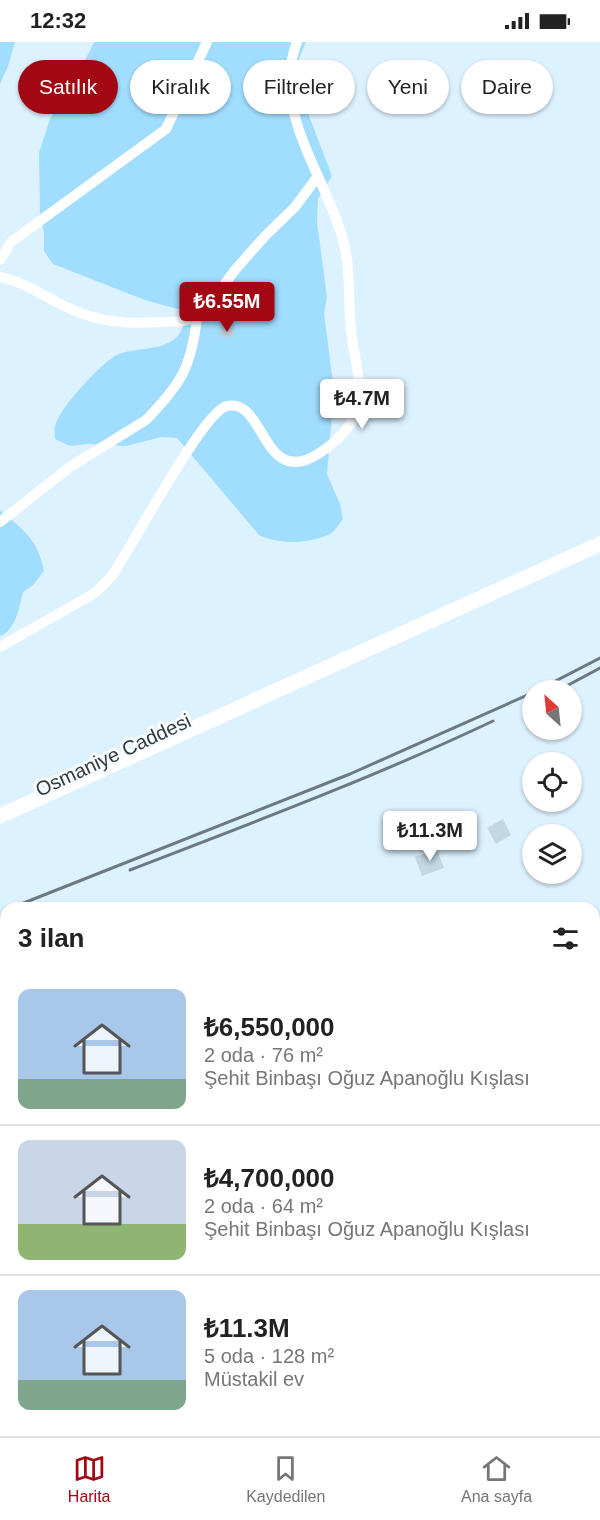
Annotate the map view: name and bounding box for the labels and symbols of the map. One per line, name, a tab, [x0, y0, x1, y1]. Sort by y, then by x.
pin: ₺6.55M	[178, 282, 276, 333]
pin: ₺4.7M	[320, 379, 404, 430]
north arrow	[522, 680, 582, 740]
street label: Osmaniye Caddesi	[32, 709, 194, 801]
pin: ₺11.3M	[381, 811, 479, 862]

